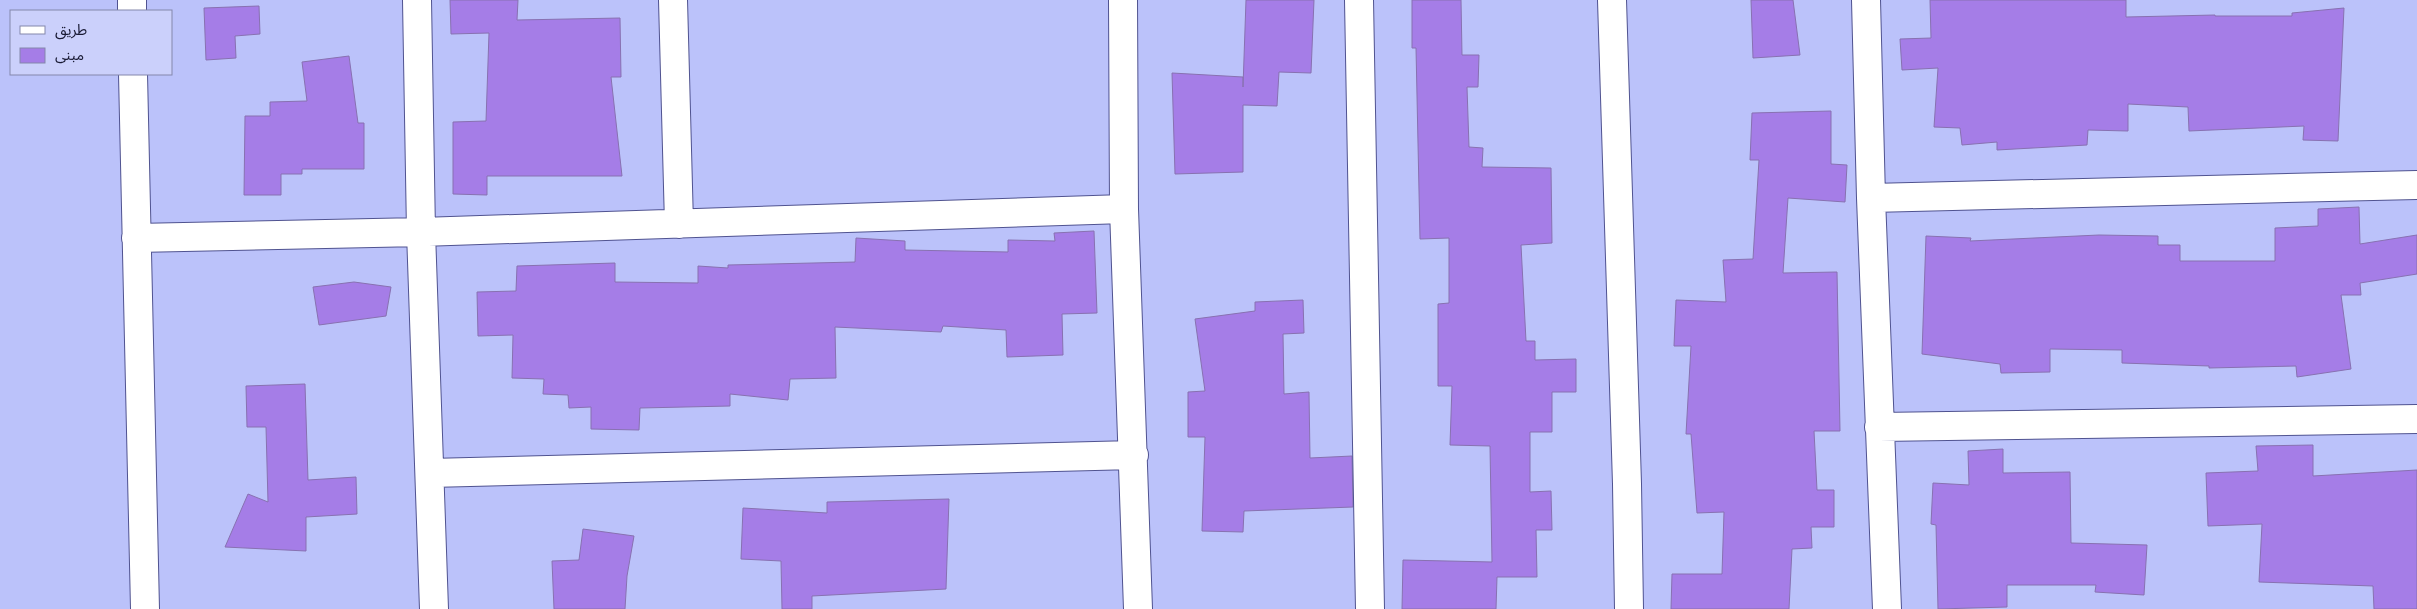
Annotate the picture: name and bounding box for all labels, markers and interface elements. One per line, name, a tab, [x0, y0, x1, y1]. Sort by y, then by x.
legend	[10, 10, 172, 75]
text: طريق	[55, 19, 87, 40]
text: مبنى	[55, 44, 84, 64]

